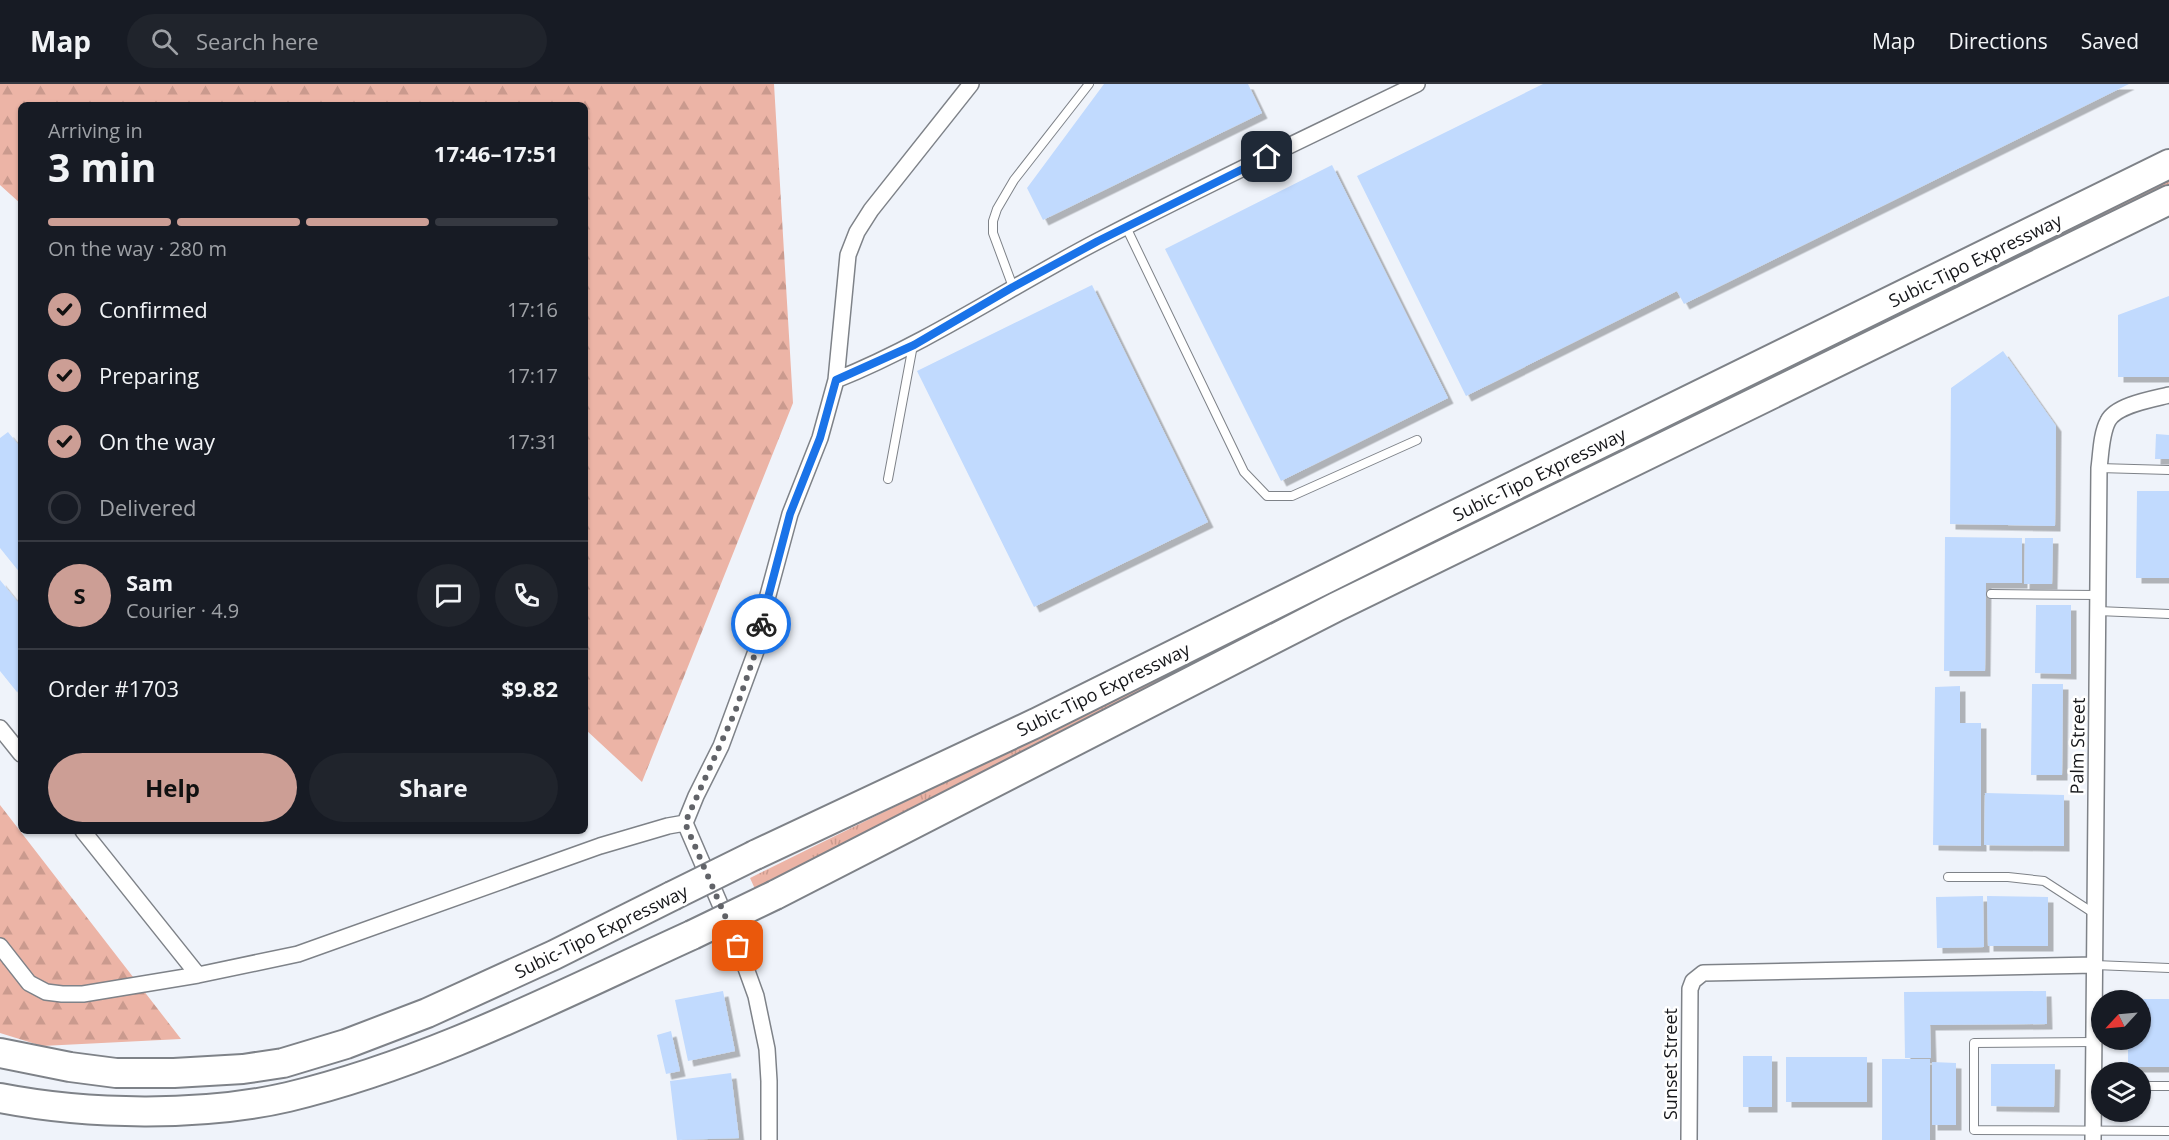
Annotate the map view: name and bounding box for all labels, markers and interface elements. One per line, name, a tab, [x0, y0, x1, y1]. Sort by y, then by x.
search box	[127, 14, 547, 68]
text: Map	[30, 22, 91, 60]
icon: search	[148, 25, 181, 58]
text: Search here	[196, 26, 319, 56]
text: Map	[1872, 27, 1915, 55]
text: Directions	[1948, 27, 2048, 55]
text: Saved	[2081, 27, 2139, 55]
text: Arriving in	[48, 117, 143, 144]
pin	[1241, 131, 1292, 182]
text: 17:46–17:51	[434, 138, 558, 168]
text: 3 min	[48, 140, 156, 193]
icon: home	[1250, 140, 1283, 173]
street label: Subic-Tipo Expressway	[1884, 207, 2066, 312]
text: On the way · 280 m	[48, 235, 227, 262]
icon: check	[48, 293, 81, 326]
text: Confirmed	[99, 294, 208, 324]
text: 17:16	[507, 296, 558, 323]
icon: check	[48, 359, 81, 392]
text: Preparing	[99, 360, 199, 390]
text: 17:17	[507, 362, 558, 389]
street label: Subic-Tipo Expressway	[1448, 421, 1630, 526]
icon: check	[48, 425, 81, 458]
text: On the way	[99, 426, 215, 456]
text: 17:31	[507, 428, 558, 455]
text: Delivered	[99, 492, 197, 522]
button: chat	[417, 564, 480, 627]
button: phone	[495, 564, 558, 627]
text: Sam	[126, 567, 173, 597]
text: S	[73, 580, 86, 610]
courier	[731, 594, 791, 654]
text: Courier · 4.9	[126, 597, 239, 624]
icon: bike	[745, 608, 778, 641]
street label: Subic-Tipo Expressway	[1012, 636, 1194, 741]
text: Order #1703	[48, 673, 179, 703]
text: $9.82	[501, 673, 558, 703]
street label: Palm Street	[2064, 697, 2090, 795]
button: Help	[48, 753, 297, 822]
button: Share	[309, 753, 558, 822]
street label: Subic-Tipo Expressway	[510, 878, 692, 983]
pin	[712, 920, 763, 971]
icon: bag	[721, 929, 754, 962]
north arrow	[2091, 990, 2151, 1050]
map controls	[2091, 990, 2151, 1122]
street label: Sunset Street	[1658, 1008, 1682, 1120]
button: layers	[2091, 1062, 2151, 1122]

